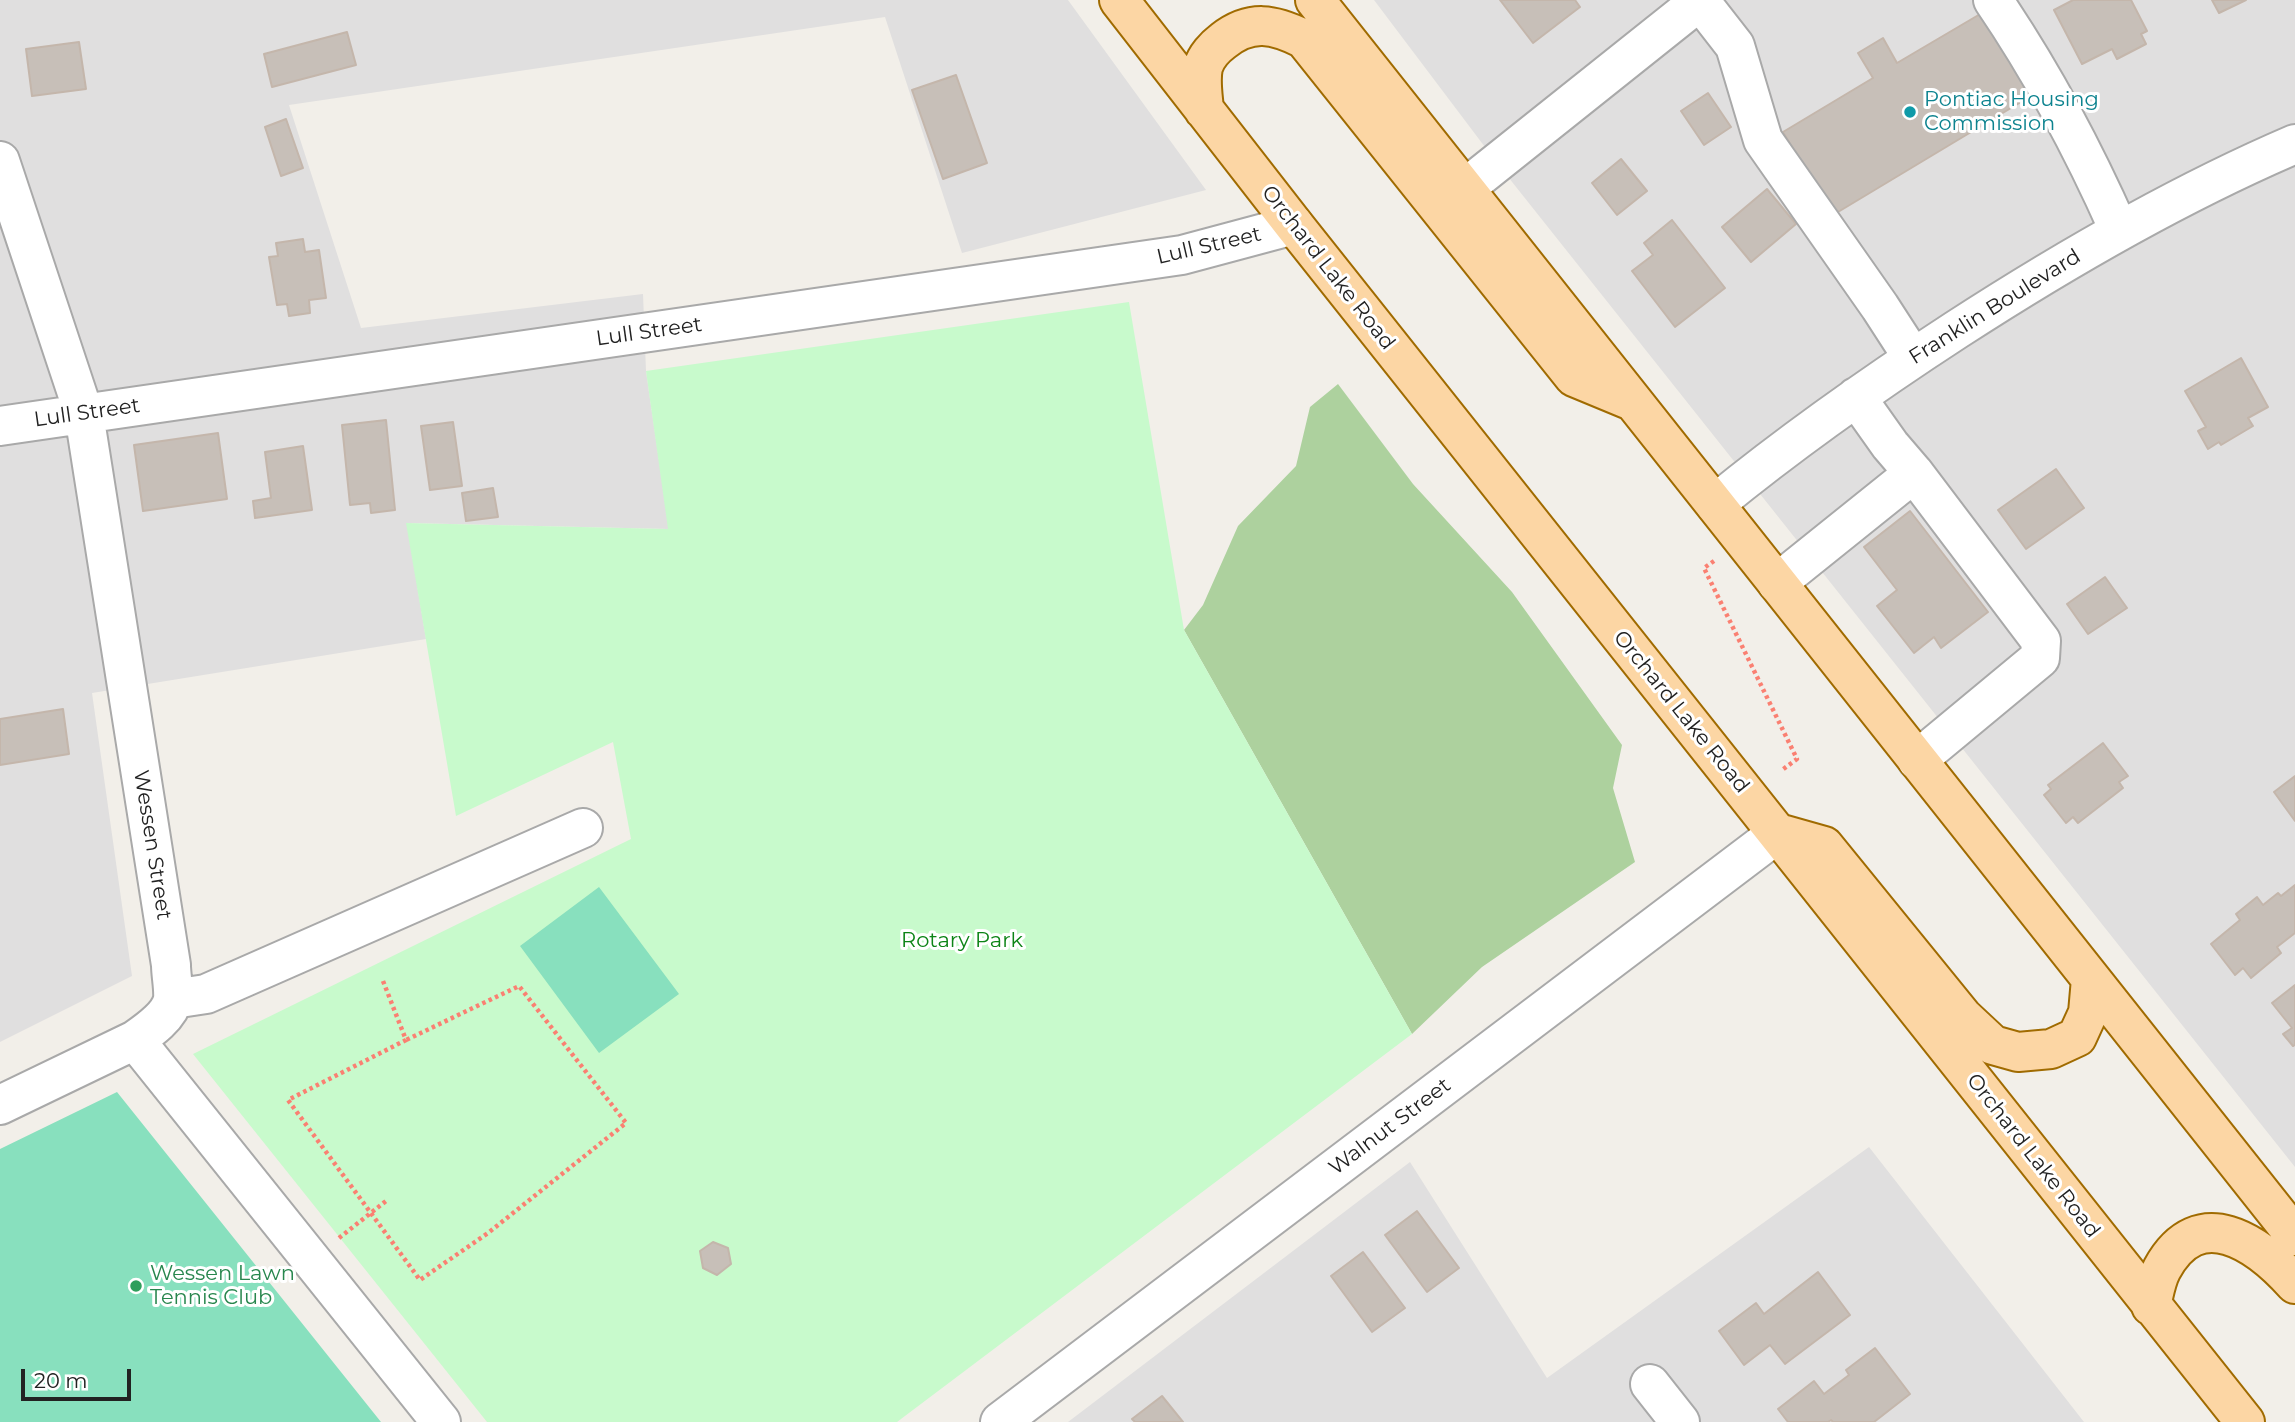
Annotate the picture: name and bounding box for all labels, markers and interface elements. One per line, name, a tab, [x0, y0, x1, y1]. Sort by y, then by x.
place label: Pontiac Housing Commission	[1924, 87, 2099, 137]
marker: Pontiac Housing Commission	[1902, 104, 1918, 120]
street label: Orchard Lake Road	[1256, 181, 1400, 355]
street label: Lull Street	[1154, 222, 1264, 270]
street label: Franklin Boulevard	[1904, 244, 2086, 370]
street label: Lull Street	[594, 312, 704, 352]
street label: Lull Street	[32, 393, 142, 433]
street label: Orchard Lake Road	[1608, 626, 1754, 798]
street label: Wessen Street	[128, 768, 176, 922]
park label: Rotary Park	[901, 928, 1023, 954]
street label: Orchard Lake Road	[1961, 1069, 2105, 1243]
street label: Walnut Street	[1324, 1073, 1456, 1181]
place label: Wessen Lawn Tennis Club	[150, 1261, 295, 1311]
marker: Wessen Lawn Tennis Club	[128, 1278, 144, 1294]
scale bar	[24, 1356, 135, 1400]
text: 20 m	[34, 1368, 88, 1393]

